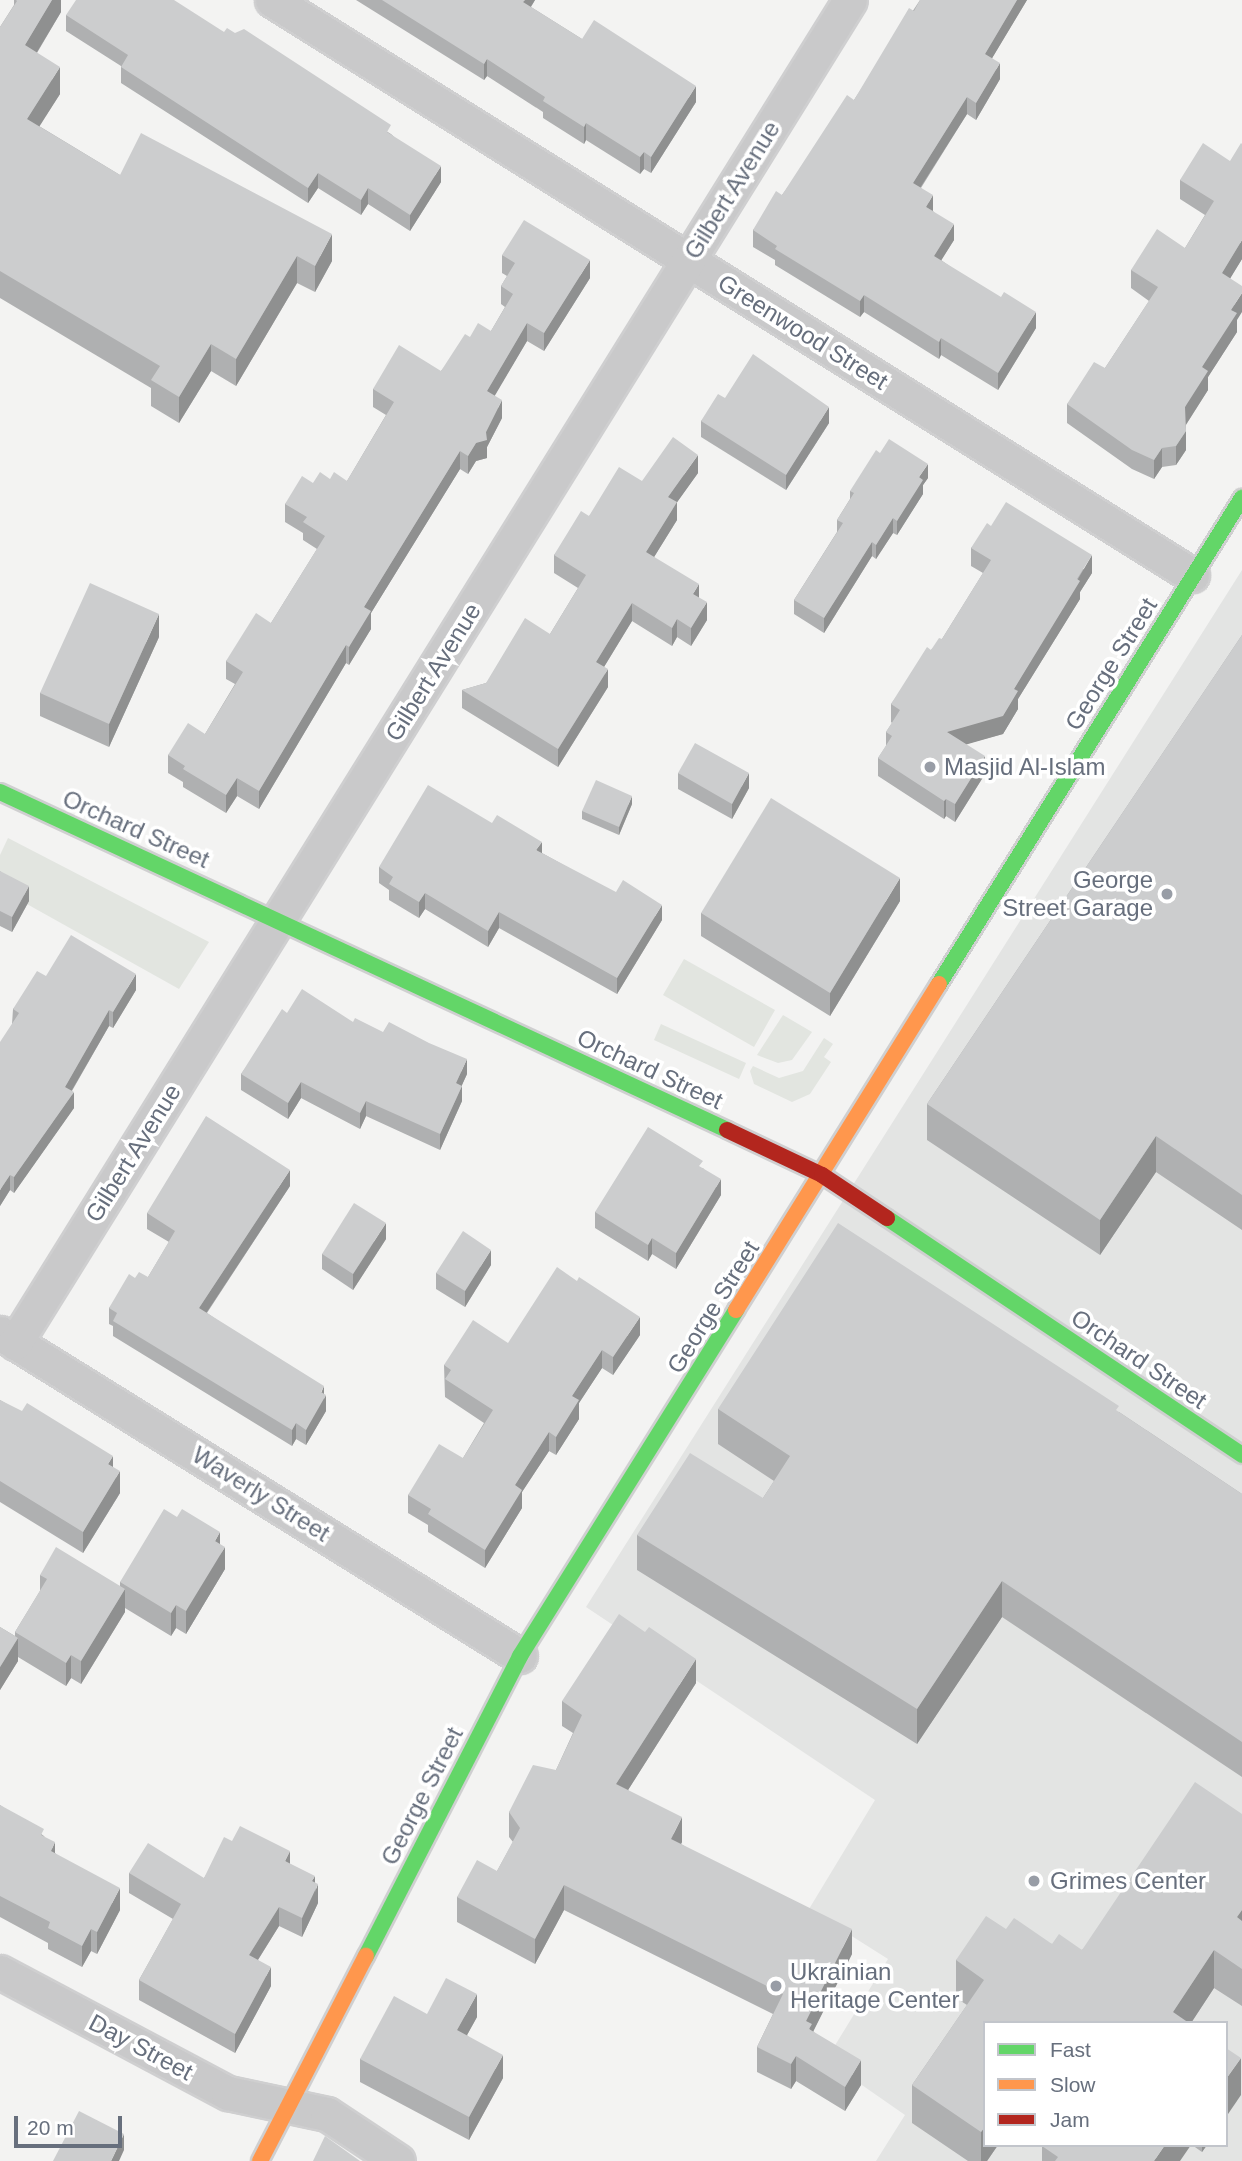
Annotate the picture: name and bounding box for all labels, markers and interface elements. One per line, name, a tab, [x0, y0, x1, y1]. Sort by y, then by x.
street label: Gilbert Avenue	[678, 115, 786, 265]
street label: Greenwood Street	[713, 268, 893, 396]
street label: George Street	[1059, 592, 1163, 736]
street label: Gilbert Avenue	[379, 597, 487, 747]
place label: Masjid Al-Islam	[944, 753, 1107, 781]
marker: Masjid Al-Islam	[922, 759, 938, 775]
street label: Orchard Street	[58, 784, 214, 874]
place label: George Street Garage	[1002, 866, 1153, 922]
marker: George Street Garage	[1159, 886, 1175, 902]
street label: Orchard Street	[573, 1023, 727, 1115]
street label: Gilbert Avenue	[79, 1078, 187, 1228]
street label: George Street	[661, 1235, 765, 1379]
street label: Orchard Street	[1066, 1303, 1212, 1415]
street label: Waverly Street	[187, 1440, 335, 1548]
street label: George Street	[375, 1722, 469, 1870]
place label: Grimes Center	[1050, 1867, 1206, 1895]
marker: Grimes Center	[1024, 1871, 1044, 1891]
place label: Ukrainian Heritage Center	[790, 1958, 959, 2014]
marker: Ukrainian Heritage Center	[768, 1978, 784, 1994]
street label: Day Street	[84, 2008, 198, 2086]
legend	[983, 2021, 1228, 2147]
text: Fast	[1050, 2038, 1091, 2061]
text: Slow	[1050, 2073, 1096, 2096]
scale bar	[18, 2102, 126, 2146]
text: Jam	[1050, 2108, 1090, 2131]
text: 20 m	[27, 2116, 74, 2139]

